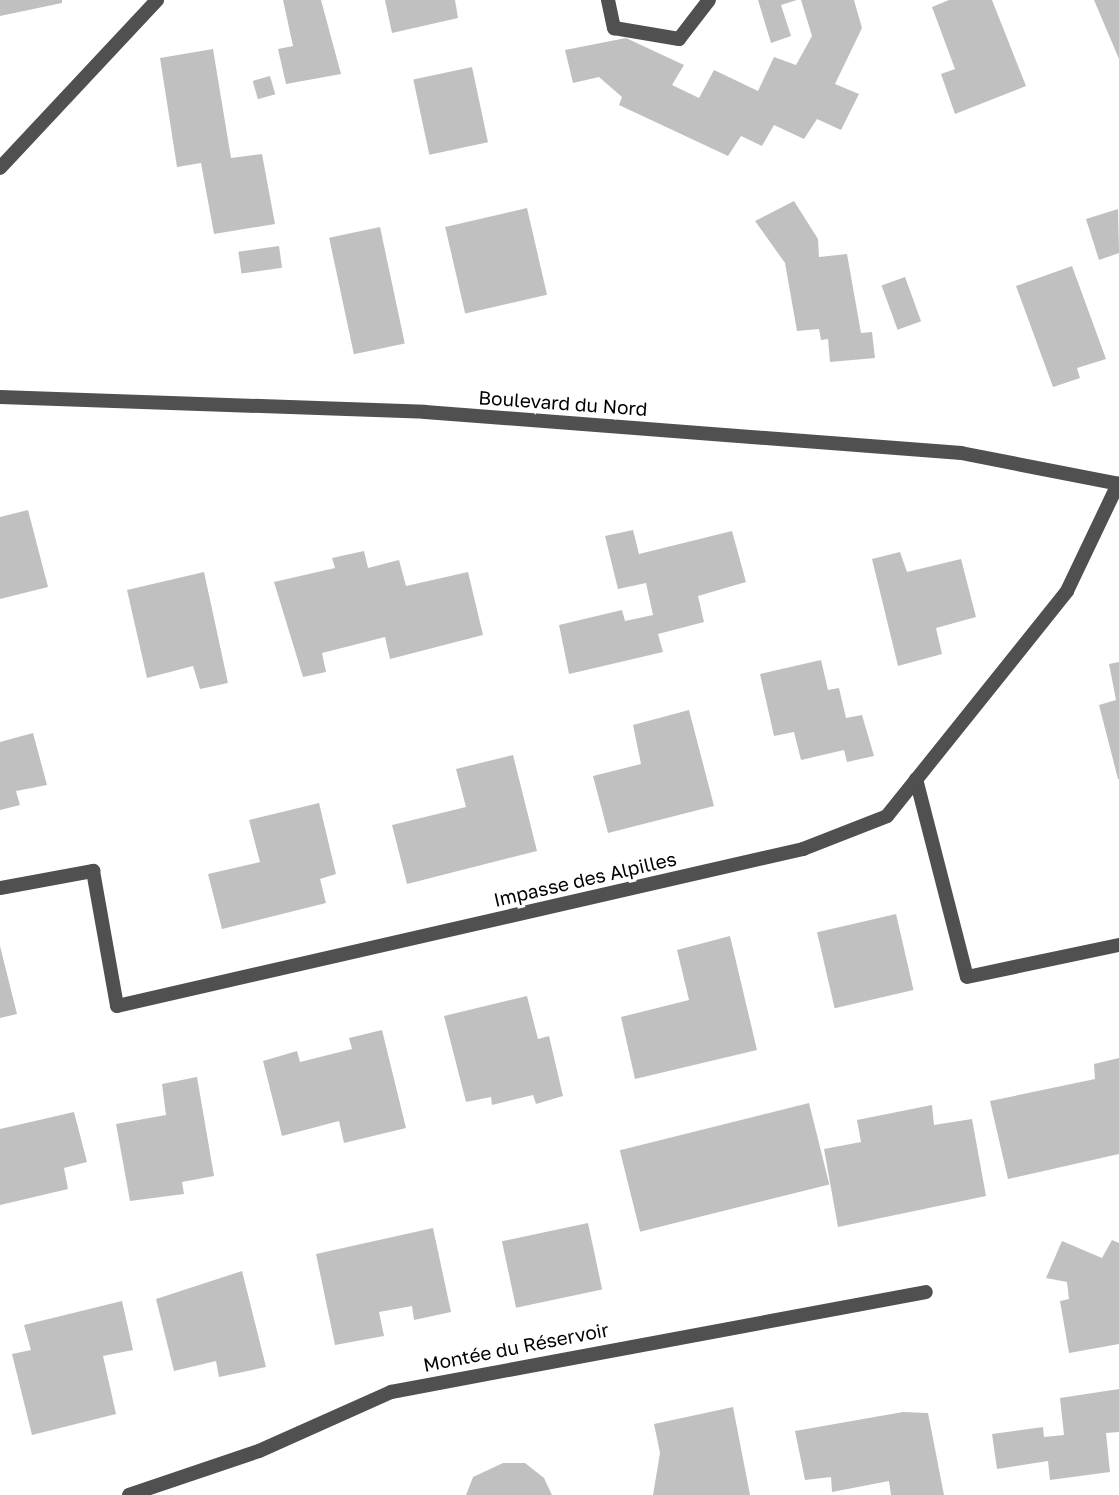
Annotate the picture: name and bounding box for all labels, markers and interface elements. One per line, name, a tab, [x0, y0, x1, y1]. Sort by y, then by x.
street label: Boulevard du Nord	[478, 386, 648, 420]
street label: Impasse des Alpilles	[491, 847, 679, 911]
street label: Montée du Réservoir	[421, 1318, 611, 1376]

